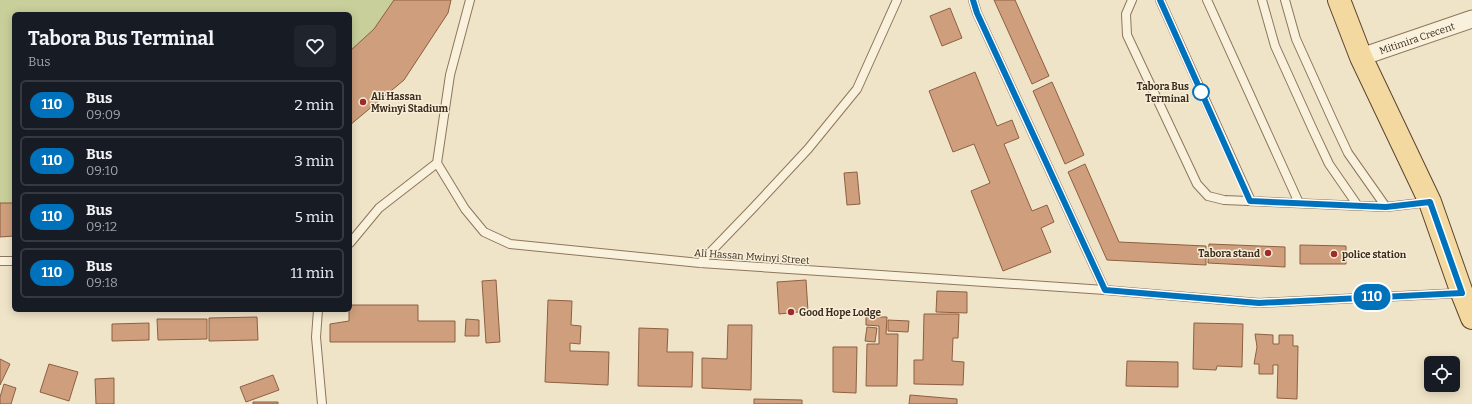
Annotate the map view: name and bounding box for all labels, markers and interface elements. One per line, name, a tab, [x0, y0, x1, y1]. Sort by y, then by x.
street label: Mitimira Crecent	[1378, 20, 1457, 57]
button: heart	[294, 25, 336, 67]
text: Tabora Bus Terminal	[28, 27, 214, 50]
text: Bus	[28, 54, 50, 69]
place label: Tabora Bus Terminal	[1137, 81, 1189, 105]
marker: Tabora Bus Terminal	[1192, 83, 1210, 101]
text: Bus	[86, 89, 112, 107]
place label: Ali Hassan Mwinyi Stadium	[371, 91, 449, 115]
text: 110	[42, 96, 63, 113]
text: 2 min	[295, 96, 334, 114]
marker: Ali Hassan Mwinyi Stadium	[358, 97, 368, 107]
text: 09:09	[86, 107, 121, 122]
text: Bus	[86, 145, 112, 163]
text: 110	[42, 152, 63, 169]
text: 3 min	[294, 152, 334, 170]
text: 09:10	[86, 163, 118, 178]
text: Bus	[86, 201, 112, 219]
text: 110	[42, 208, 63, 225]
text: 5 min	[295, 208, 334, 226]
text: 09:12	[86, 219, 117, 234]
street label: Ali Hassan Mwinyi Street	[694, 247, 810, 267]
place label: Tabora stand	[1198, 248, 1260, 260]
marker: Tabora stand	[1263, 248, 1273, 258]
marker: police station	[1329, 249, 1339, 259]
place label: police station	[1342, 249, 1407, 261]
text: Bus	[86, 257, 112, 275]
text: 110	[42, 264, 63, 281]
text: 11 min	[291, 264, 334, 282]
text: 09:18	[86, 275, 118, 290]
line badge: 110	[1349, 284, 1395, 310]
text: 110	[1362, 288, 1383, 305]
marker: Good Hope Lodge	[786, 307, 796, 317]
place label: Good Hope Lodge	[799, 307, 881, 319]
map controls	[1424, 356, 1460, 392]
button: locate	[1424, 356, 1460, 392]

